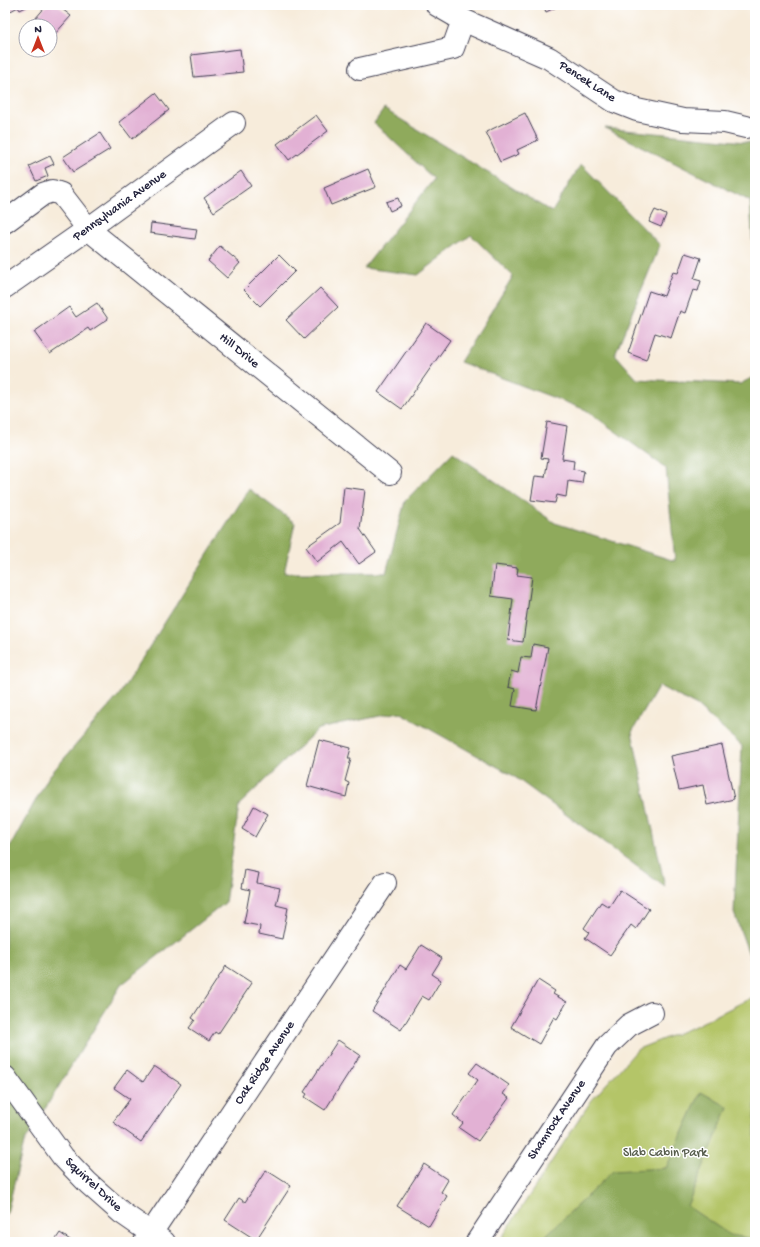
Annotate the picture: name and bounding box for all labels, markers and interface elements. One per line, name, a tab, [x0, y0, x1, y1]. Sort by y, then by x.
north arrow	[18, 18, 58, 58]
text: N	[34, 24, 42, 36]
street label: Pencek Lane	[555, 57, 619, 106]
street label: Pennsylvania Avenue	[70, 167, 170, 245]
street label: Hill Drive	[216, 330, 262, 372]
street label: Oak Ridge Avenue	[232, 1018, 299, 1108]
street label: Shamrock Avenue	[525, 1077, 589, 1163]
park label: Slab Cabin Park	[623, 1146, 708, 1161]
street label: Squirrel Drive	[61, 1155, 125, 1216]

